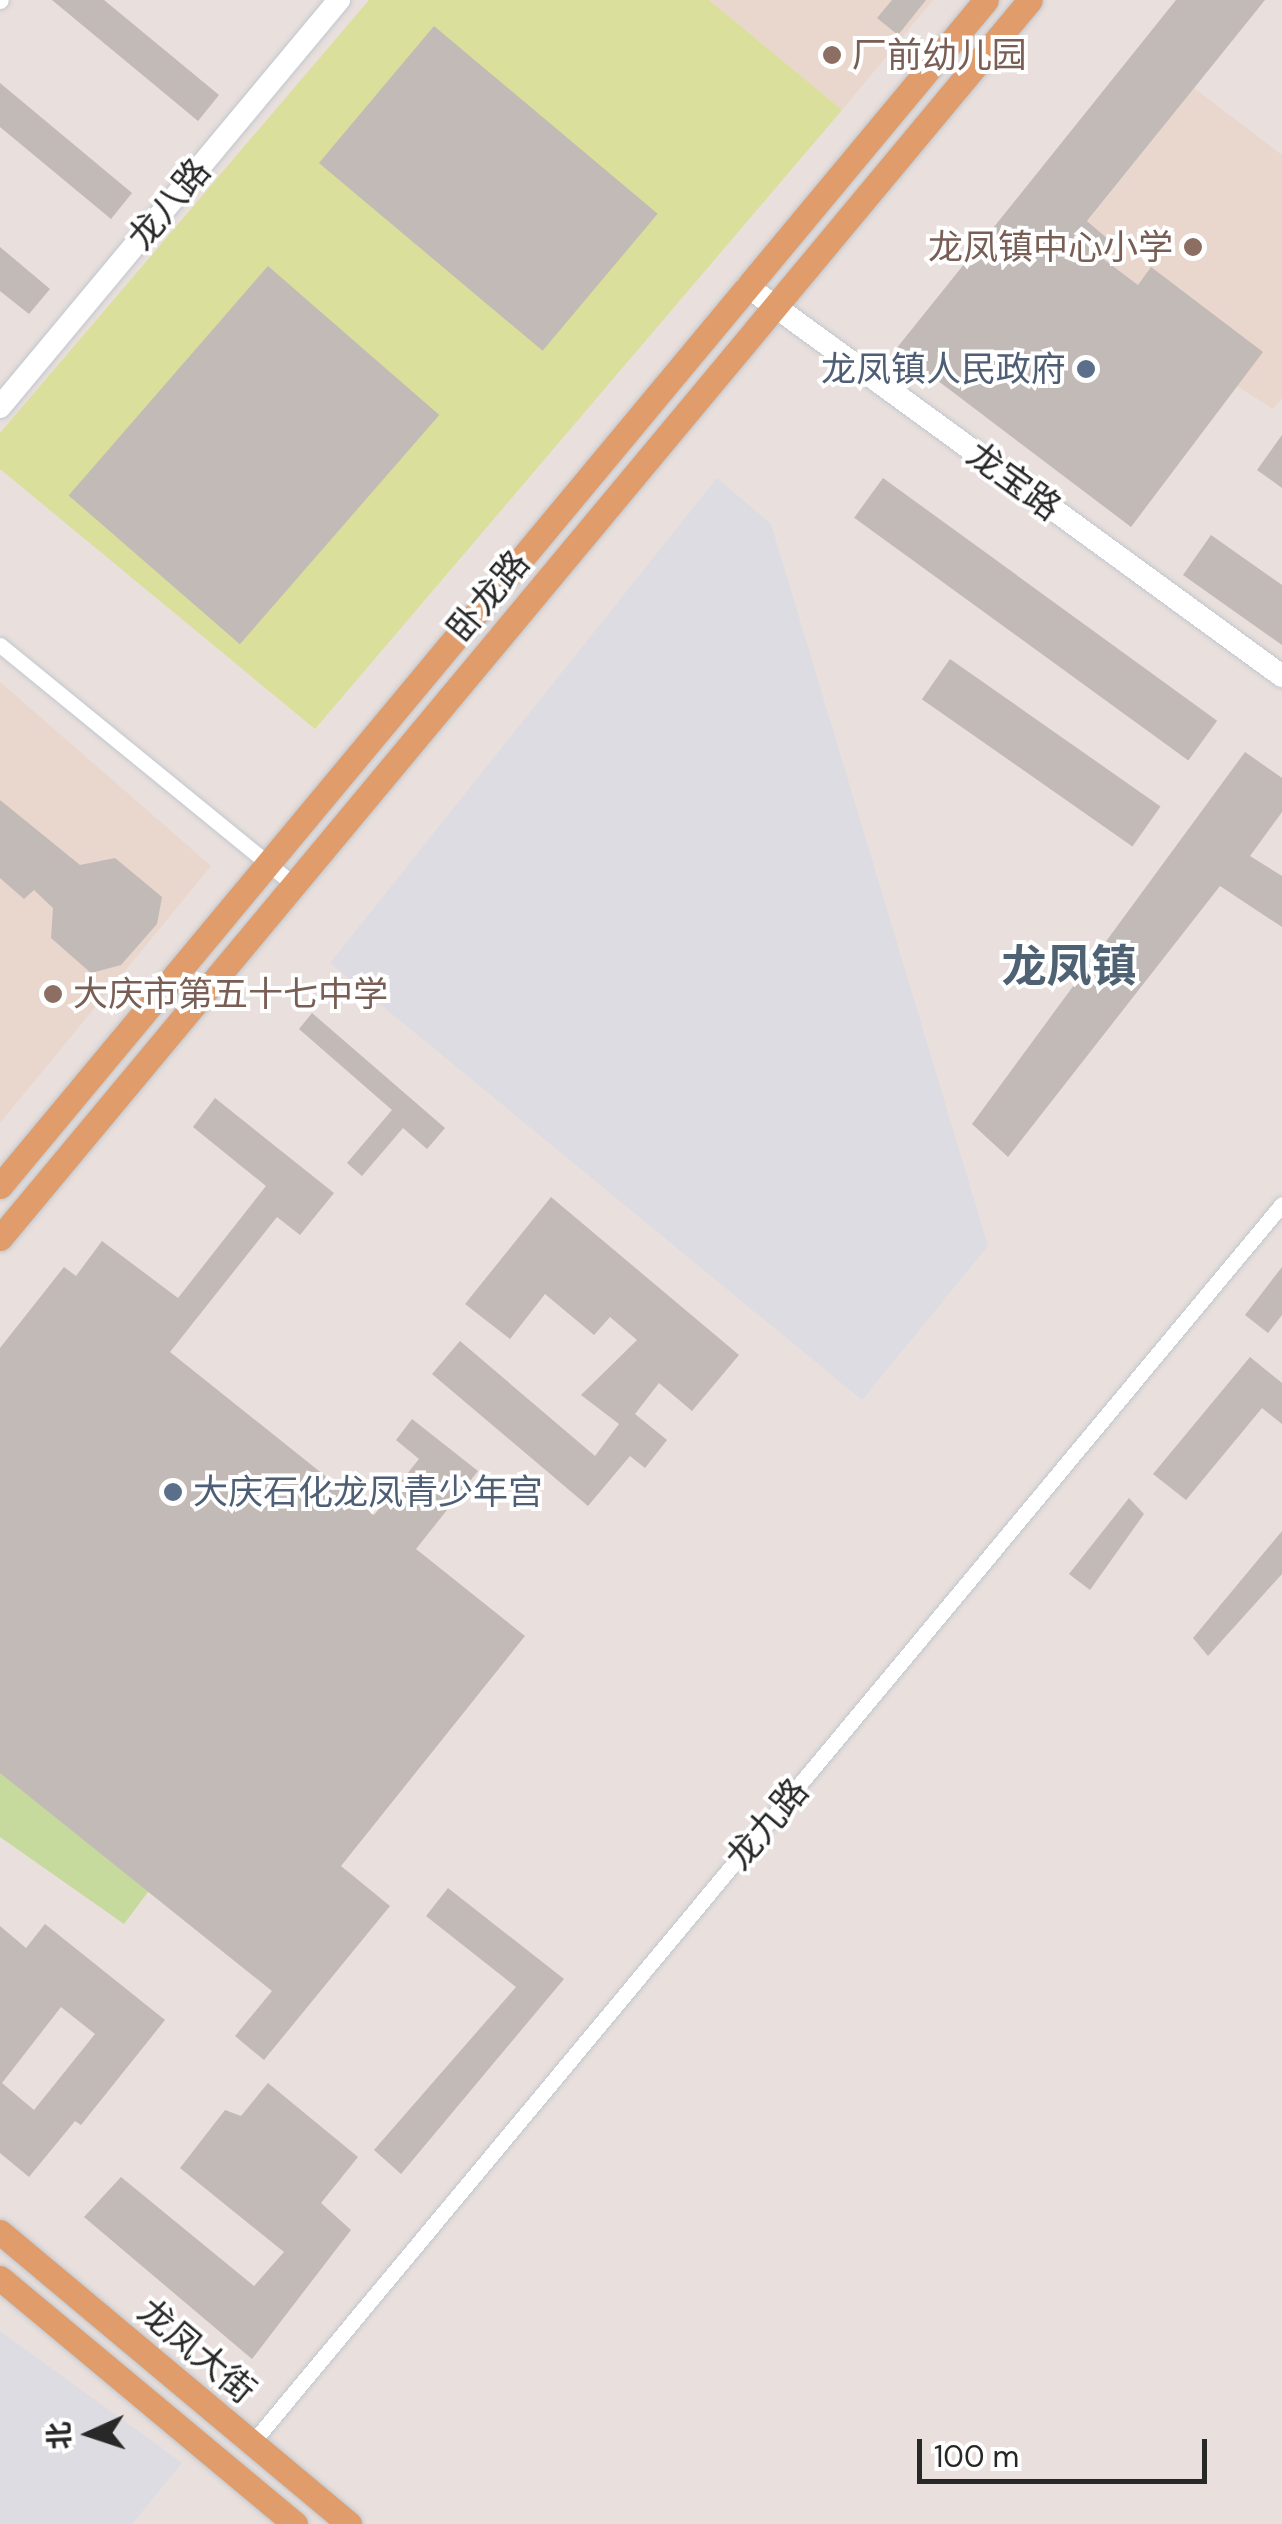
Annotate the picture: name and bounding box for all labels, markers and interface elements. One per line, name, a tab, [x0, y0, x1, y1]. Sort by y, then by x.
place label: 厂前幼儿园	[852, 34, 1027, 76]
marker: 厂前幼儿园	[821, 44, 843, 66]
street label: 龙八路	[119, 150, 219, 258]
place label: 龙凤镇中心小学	[928, 226, 1173, 268]
marker: 龙凤镇中心小学	[1182, 236, 1204, 258]
place label: 龙凤镇人民政府	[821, 348, 1066, 390]
marker: 龙凤镇人民政府	[1075, 358, 1097, 380]
street label: 龙宝路	[959, 433, 1069, 529]
street label: 卧龙路	[438, 542, 538, 650]
district label: 龙凤镇	[1002, 940, 1136, 994]
place label: 大庆市第五十七中学	[73, 973, 388, 1015]
marker: 大庆市第五十七中学	[42, 983, 64, 1005]
place label: 大庆石化龙凤青少年宫	[193, 1471, 543, 1513]
marker: 大庆石化龙凤青少年宫	[162, 1481, 184, 1503]
street label: 龙九路	[717, 1770, 817, 1878]
street label: 龙凤大街	[130, 2290, 264, 2412]
north arrow	[40, 2384, 140, 2484]
scale bar	[922, 2419, 1212, 2481]
text: 北	[40, 2421, 79, 2451]
text: 100 m	[934, 2437, 1019, 2476]

